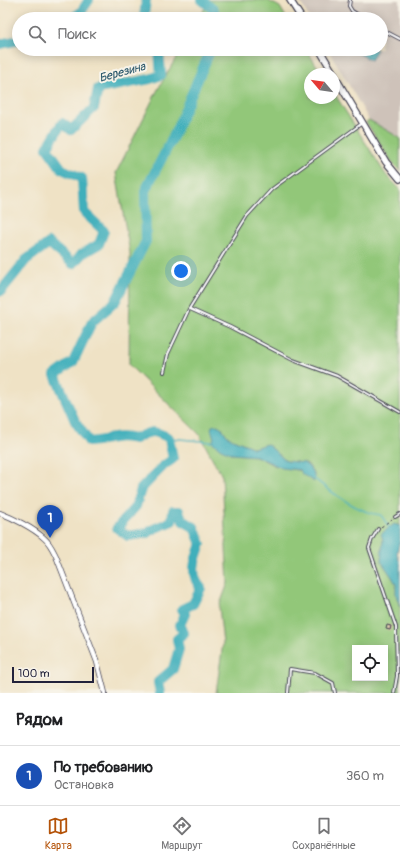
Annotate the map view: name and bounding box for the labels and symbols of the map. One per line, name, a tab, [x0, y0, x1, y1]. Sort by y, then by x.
water label: Березина	[97, 59, 148, 86]
north arrow	[304, 68, 340, 104]
your location	[171, 261, 191, 281]
pin: 1	[37, 505, 63, 538]
scale bar	[12, 665, 94, 684]

